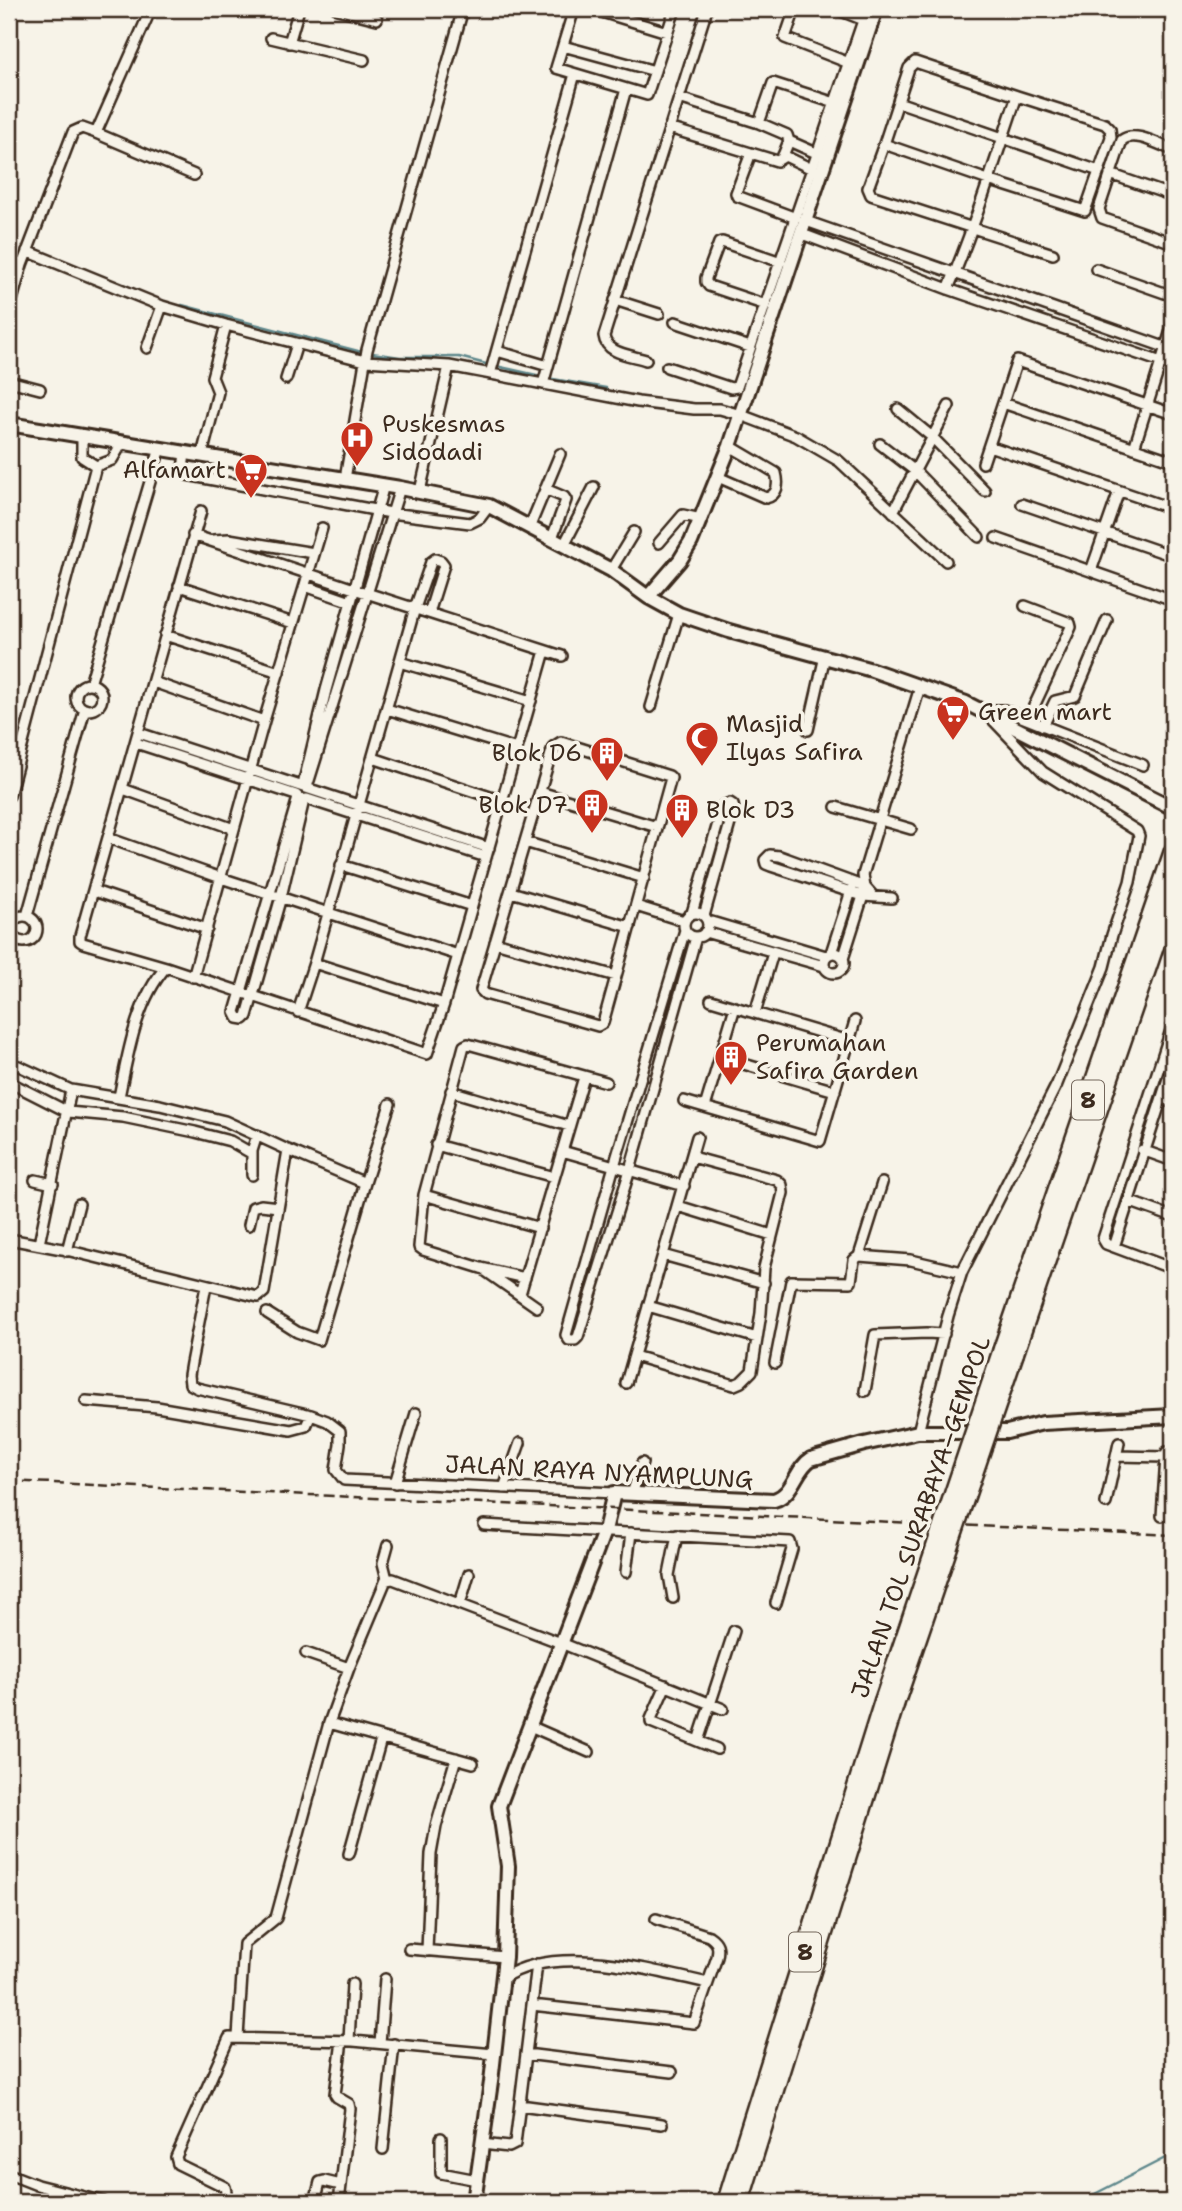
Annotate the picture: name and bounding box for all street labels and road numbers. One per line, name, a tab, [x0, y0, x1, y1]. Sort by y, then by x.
road number: 8	[1072, 1080, 1104, 1120]
street label: JALAN TOL SURABAYA–GEMPOL	[844, 1332, 998, 1702]
street label: JALAN RAYA NYAMPLUNG	[444, 1448, 754, 1496]
road number: 8	[789, 1932, 821, 1971]

